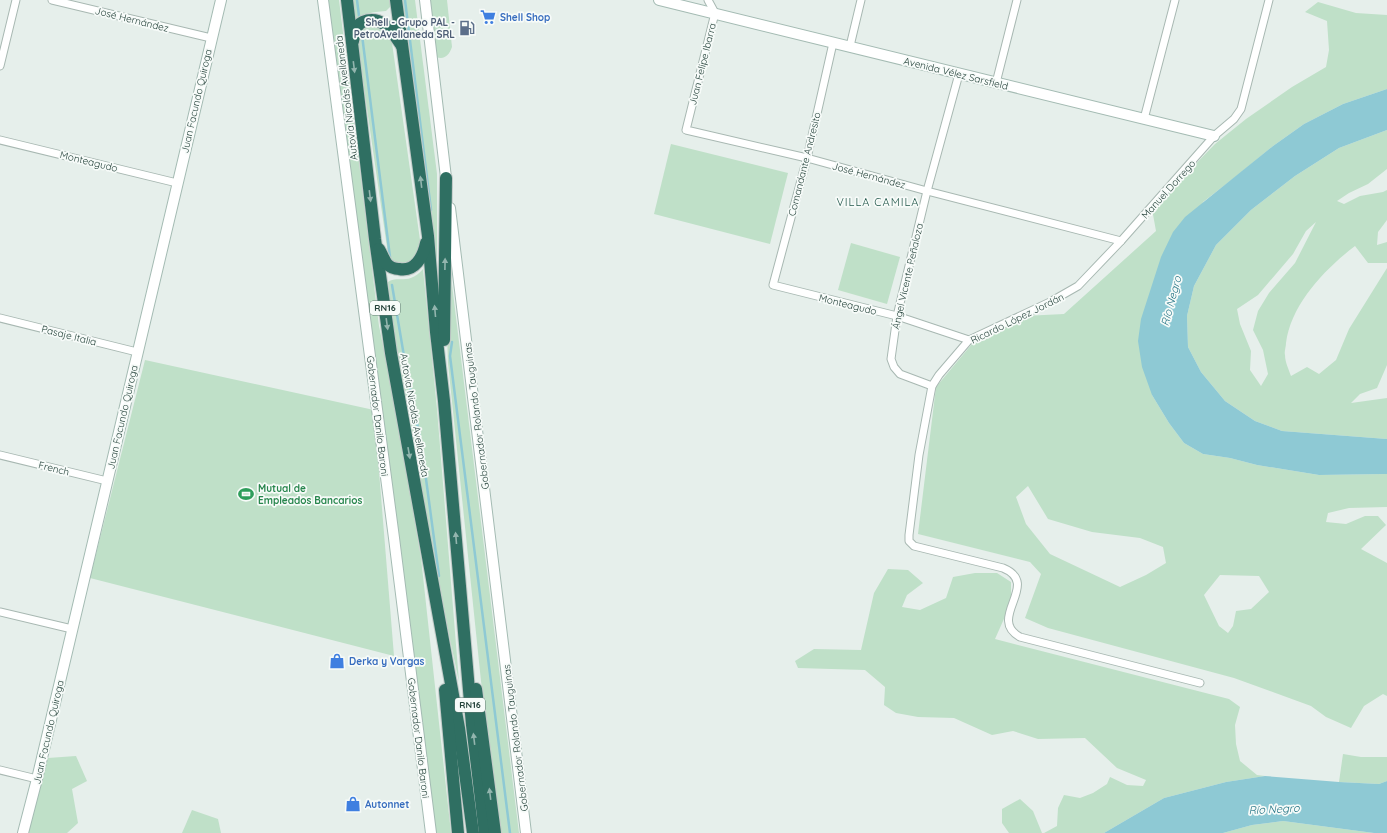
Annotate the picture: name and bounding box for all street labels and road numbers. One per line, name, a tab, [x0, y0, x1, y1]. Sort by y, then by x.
street label: José Hernández	[94, 4, 170, 35]
street label: Juan Felipe Ibarra	[686, 22, 719, 107]
street label: Autovía Nicolás Avellaneda	[332, 35, 361, 161]
street label: Juan Facundo Quiroga	[178, 48, 215, 154]
street label: Avenida Vélez Sarsfield	[902, 54, 1009, 93]
street label: Comandante Andresito	[785, 111, 824, 218]
street label: Monteagudo	[59, 148, 119, 175]
street label: Manuel Dorrego	[1138, 157, 1198, 222]
street label: José Hernández	[831, 159, 907, 192]
street label: Ángel Vicente Peñaloza	[889, 222, 926, 330]
street label: Ricardo López Jordán	[968, 290, 1066, 347]
street label: Monteagudo	[818, 291, 878, 318]
road number: RN16	[370, 301, 400, 315]
street label: Pasaje Italia	[40, 322, 98, 349]
street label: Gobernador Rolando Tauguinas	[461, 341, 492, 490]
street label: Autovía Nicolás Avellaneda	[397, 352, 432, 478]
street label: Gobernador Danilo Baroni	[364, 355, 391, 477]
street label: Juan Facundo Quiroga	[104, 364, 141, 470]
street label: French	[37, 458, 71, 479]
street label: Gobernador Rolando Tauguinas	[500, 663, 531, 812]
street label: Gobernador Danilo Baroni	[405, 677, 432, 799]
street label: Juan Facundo Quiroga	[30, 679, 67, 785]
road number: RN16	[455, 698, 485, 712]

